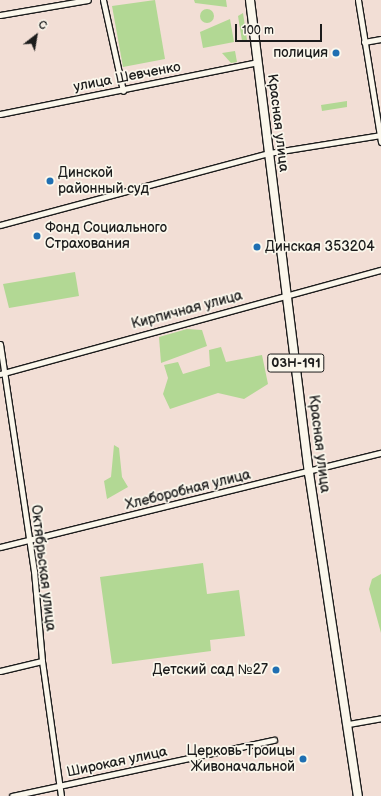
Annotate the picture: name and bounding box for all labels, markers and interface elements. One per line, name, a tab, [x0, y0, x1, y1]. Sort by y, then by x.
north arrow	[16, 16, 56, 56]
scale bar	[237, 16, 324, 42]
text: С	[36, 18, 49, 33]
text: 100 m	[242, 23, 274, 38]
place label: полиция	[273, 45, 328, 61]
marker: полиция	[331, 48, 341, 58]
street label: улица Шевченко	[72, 58, 182, 96]
street label: Красная улица	[264, 73, 292, 173]
place label: Динской районный суд	[58, 165, 149, 198]
marker: Динской районный суд	[45, 176, 55, 186]
place label: Фонд Социального Страхования	[45, 220, 167, 252]
marker: Фонд Социального Страхования	[32, 231, 42, 241]
place label: Динская 353204	[265, 239, 375, 255]
marker: Динская 353204	[252, 242, 262, 252]
street label: Кирпичная улица	[130, 287, 244, 333]
road number: 03Н-191	[267, 352, 325, 374]
street label: Красная улица	[305, 394, 333, 494]
street label: Хлеборобная улица	[124, 466, 252, 514]
street label: Октябрьская улица	[27, 504, 59, 632]
place label: Детский сад №27	[153, 662, 268, 678]
marker: Детский сад №27	[271, 665, 281, 675]
street label: Широкая улица	[65, 743, 169, 781]
place label: Церковь Троицы Живоначальной	[187, 743, 295, 776]
marker: Церковь Троицы Живоначальной	[298, 754, 308, 764]

